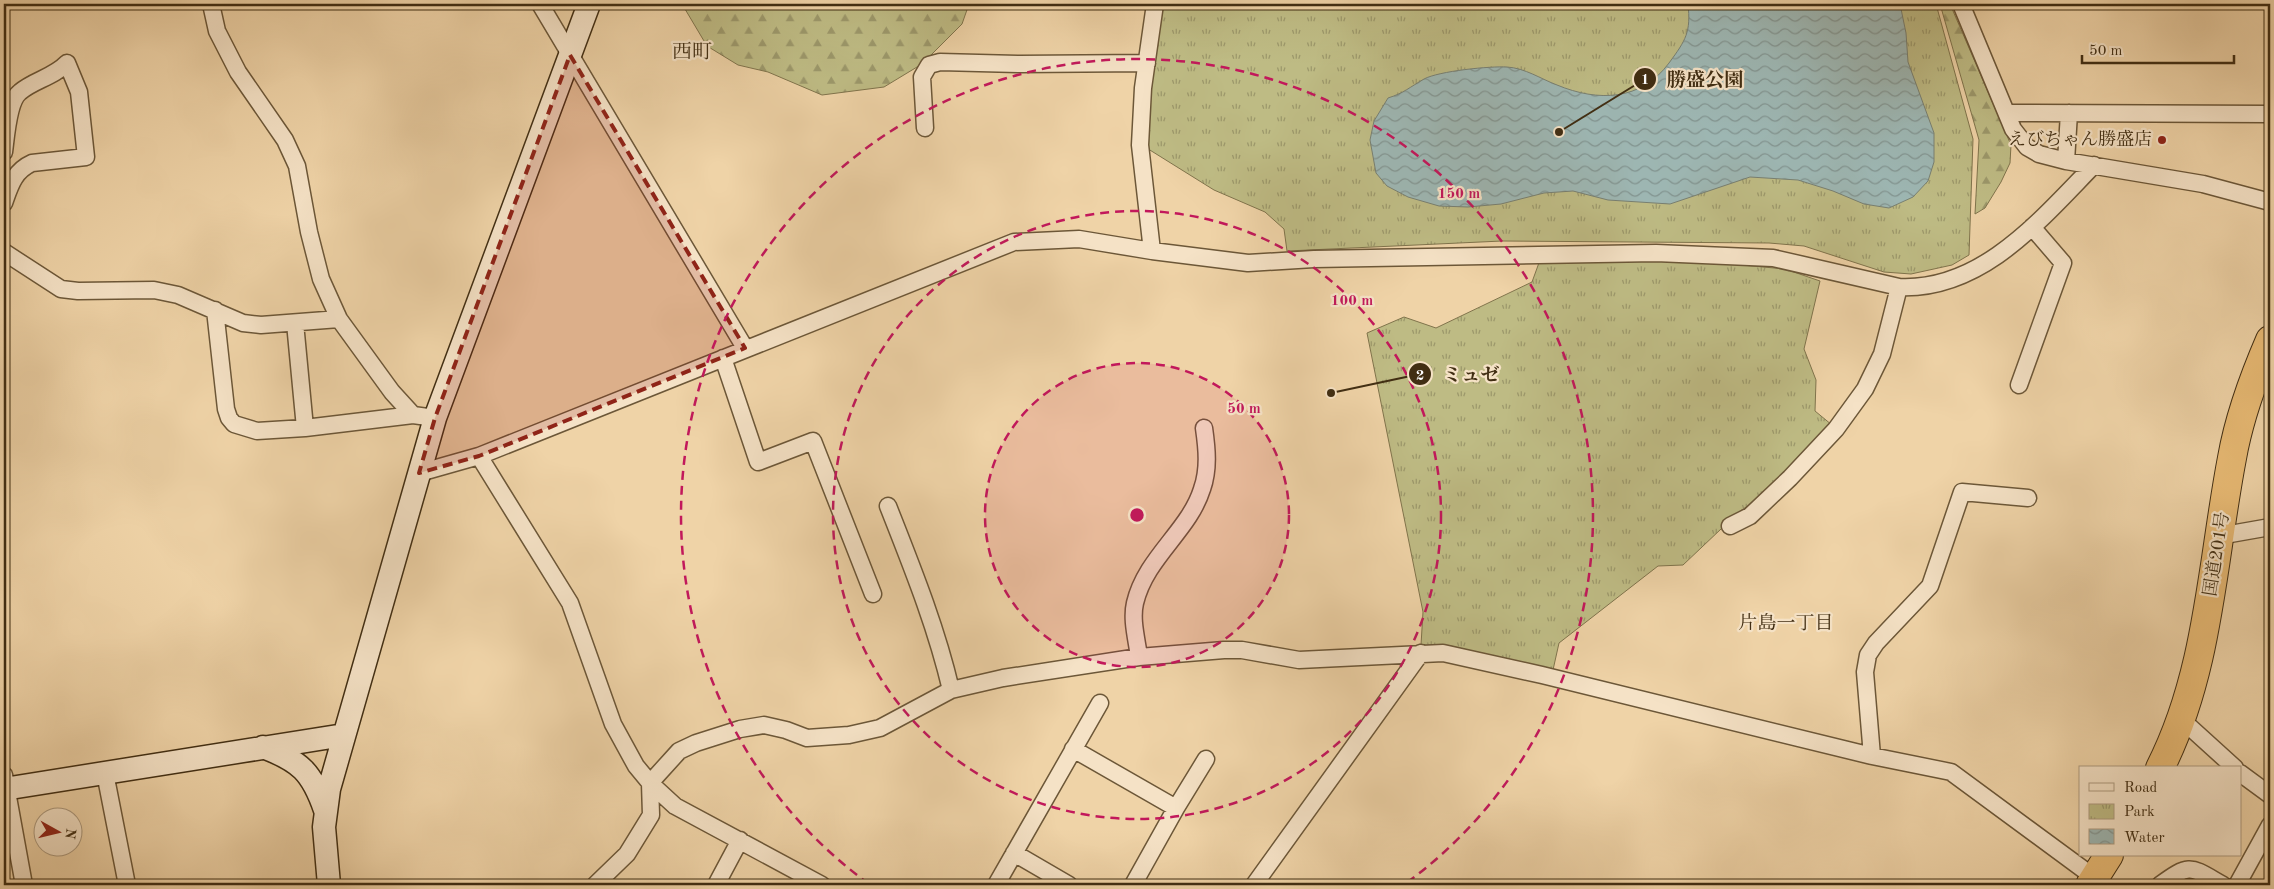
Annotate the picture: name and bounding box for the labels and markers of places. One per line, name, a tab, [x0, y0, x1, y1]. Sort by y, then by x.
callout: 勝盛公園	[1632, 62, 1753, 96]
place label: えびちゃん勝盛店	[2008, 129, 2152, 149]
marker: えびちゃん勝盛店	[2156, 134, 2168, 146]
callout: ミュゼ	[1408, 357, 1510, 391]
centre of rings	[1128, 506, 1146, 524]

